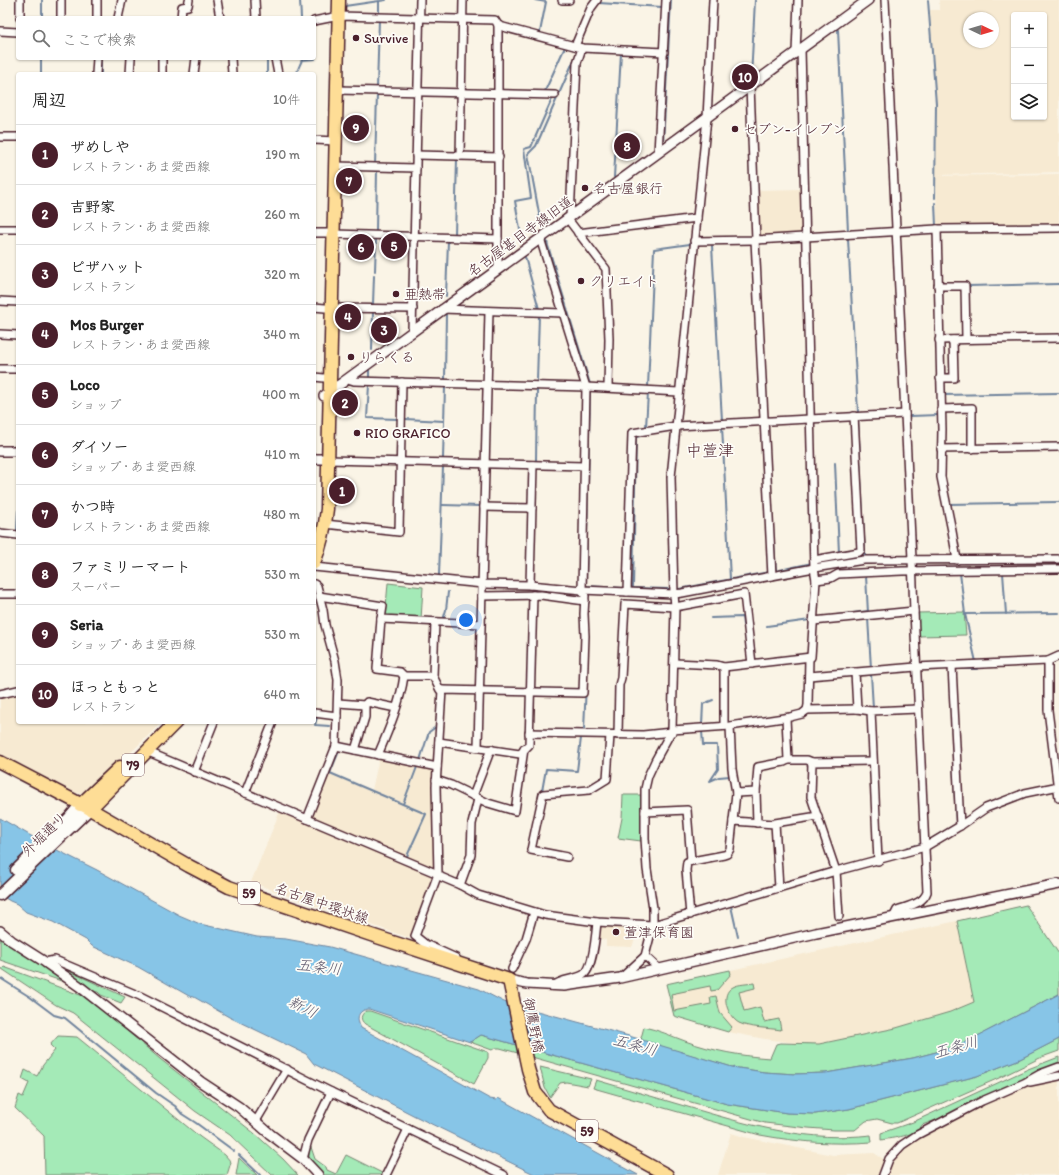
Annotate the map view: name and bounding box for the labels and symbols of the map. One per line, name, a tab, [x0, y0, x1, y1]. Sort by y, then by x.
north arrow	[963, 12, 999, 48]
place label: Survive	[364, 30, 409, 47]
marker: Survive	[351, 33, 361, 43]
pin: 10	[732, 62, 758, 92]
pin: 9	[343, 113, 369, 143]
place label: セブン-イレブン	[743, 121, 847, 138]
marker: セブン-イレブン	[730, 124, 740, 134]
pin: 8	[614, 131, 640, 161]
pin: 7	[336, 166, 362, 196]
place label: 名古屋銀行	[593, 180, 663, 197]
marker: 名古屋銀行	[580, 183, 590, 193]
street label: 名古屋甚目寺線旧道	[464, 192, 576, 280]
pin: 5	[381, 231, 407, 261]
pin: 6	[348, 232, 374, 262]
place label: クリエイト	[589, 273, 659, 290]
marker: クリエイト	[576, 276, 586, 286]
place label: 亜熱帯	[404, 286, 446, 303]
marker: 亜熱帯	[391, 289, 401, 299]
pin: 4	[335, 302, 361, 332]
pin: 3	[371, 315, 397, 345]
place label: りらくる	[359, 349, 415, 366]
marker: りらくる	[346, 352, 356, 362]
pin: 2	[332, 388, 358, 418]
place label: RIO GRAFICO	[365, 425, 451, 442]
marker: RIO GRAFICO	[352, 428, 362, 438]
district label: 中萱津	[686, 441, 734, 460]
pin: 1	[329, 476, 355, 506]
your location	[456, 610, 476, 630]
road number: 79	[122, 754, 144, 776]
street label: 外堀通り	[18, 809, 70, 860]
street label: 名古屋中環状線	[273, 879, 371, 927]
road number: 59	[238, 882, 260, 904]
place label: 萱津保育園	[624, 924, 694, 941]
marker: 萱津保育園	[611, 927, 621, 937]
water label: 五条川	[296, 956, 342, 978]
water label: 新川	[286, 992, 320, 1022]
street label: 御鷹野橋	[520, 996, 547, 1054]
water label: 五条川	[611, 1030, 659, 1060]
water label: 五条川	[932, 1032, 980, 1062]
road number: 59	[576, 1120, 598, 1142]

